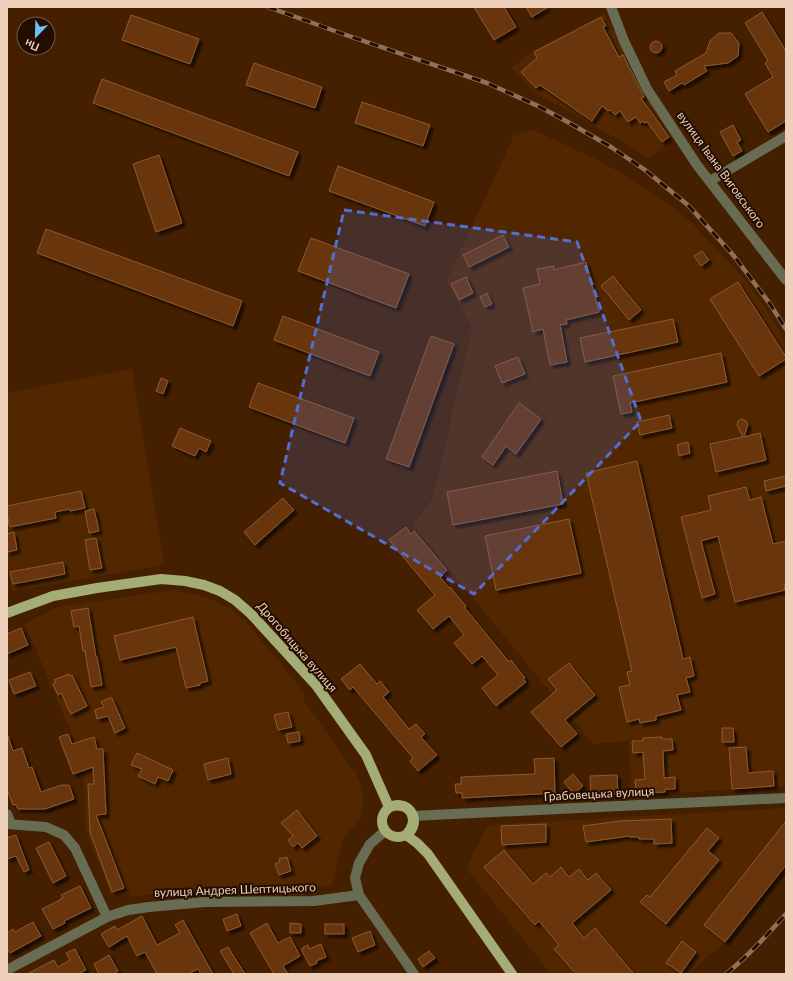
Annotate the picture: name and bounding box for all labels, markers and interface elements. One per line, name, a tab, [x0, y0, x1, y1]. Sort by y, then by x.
north arrow	[16, 16, 56, 56]
text: Пн	[23, 37, 41, 54]
street label: вулиця Івана Виговського	[674, 109, 769, 231]
street label: Дрогобицька вулиця	[254, 598, 341, 695]
street label: Грабовецька вулиця	[543, 783, 655, 804]
street label: вулиця Андрея Шептицького	[154, 879, 316, 900]

